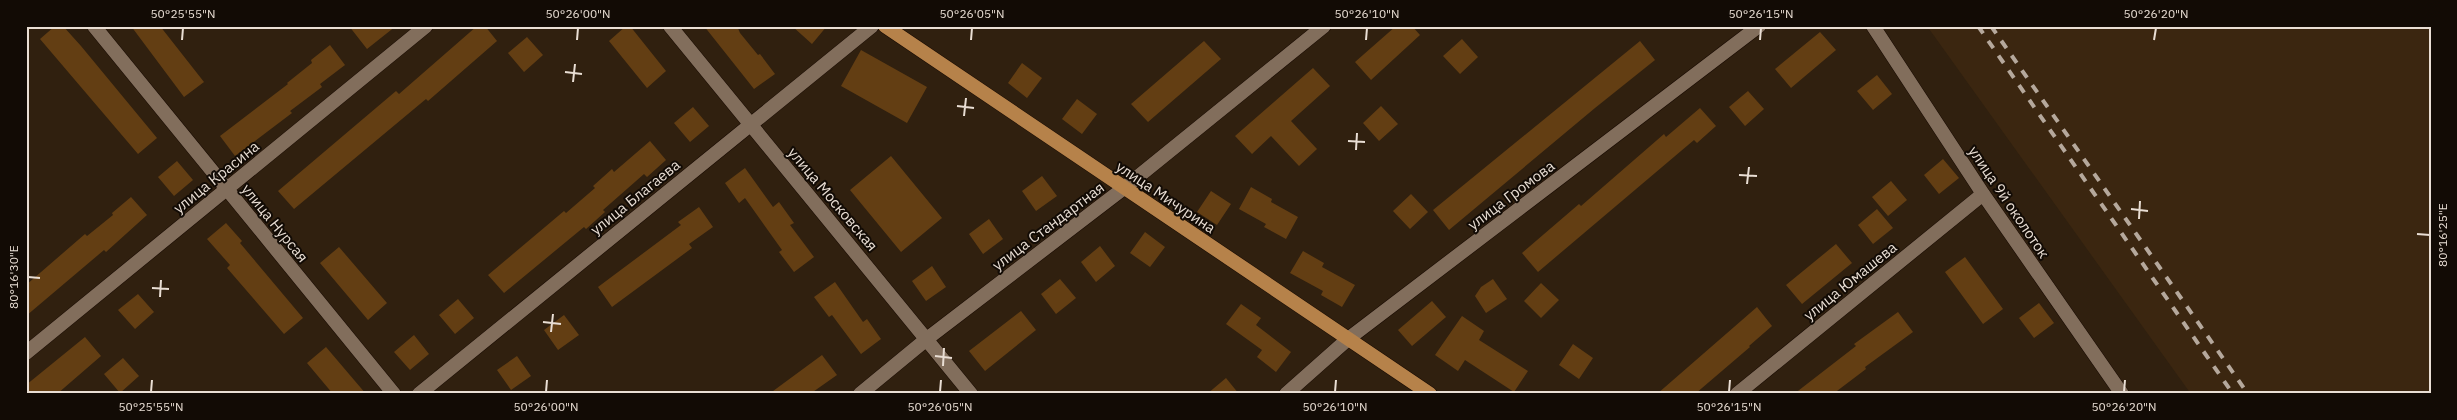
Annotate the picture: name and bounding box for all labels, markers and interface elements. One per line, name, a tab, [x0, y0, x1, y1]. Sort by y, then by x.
text: 50°25'55"N	[150, 6, 216, 21]
text: 50°26'00"N	[545, 6, 611, 21]
text: 50°26'05"N	[939, 6, 1005, 21]
text: 50°26'10"N	[1334, 6, 1400, 21]
text: 50°26'15"N	[1728, 6, 1794, 21]
text: 50°26'20"N	[2123, 6, 2189, 21]
street label: улица Красина	[169, 137, 263, 217]
street label: улица 9й околоток	[1964, 142, 2054, 262]
street label: улица Московская	[784, 143, 882, 255]
street label: улица Благаева	[586, 155, 684, 239]
street label: улица Громова	[1464, 156, 1558, 234]
street label: улица Мичурина	[1113, 157, 1219, 237]
street label: улица Стандартная	[988, 178, 1108, 274]
street label: улица Нурсая	[238, 180, 312, 266]
text: 80°16'25"E	[2435, 203, 2450, 267]
street label: улица Юмашева	[1800, 238, 1900, 324]
text: 80°16'30"E	[6, 245, 21, 309]
text: 50°25'55"N	[118, 399, 184, 414]
text: 50°26'00"N	[513, 399, 579, 414]
text: 50°26'05"N	[907, 399, 973, 414]
text: 50°26'10"N	[1302, 399, 1368, 414]
text: 50°26'15"N	[1696, 399, 1762, 414]
text: 50°26'20"N	[2091, 399, 2157, 414]

